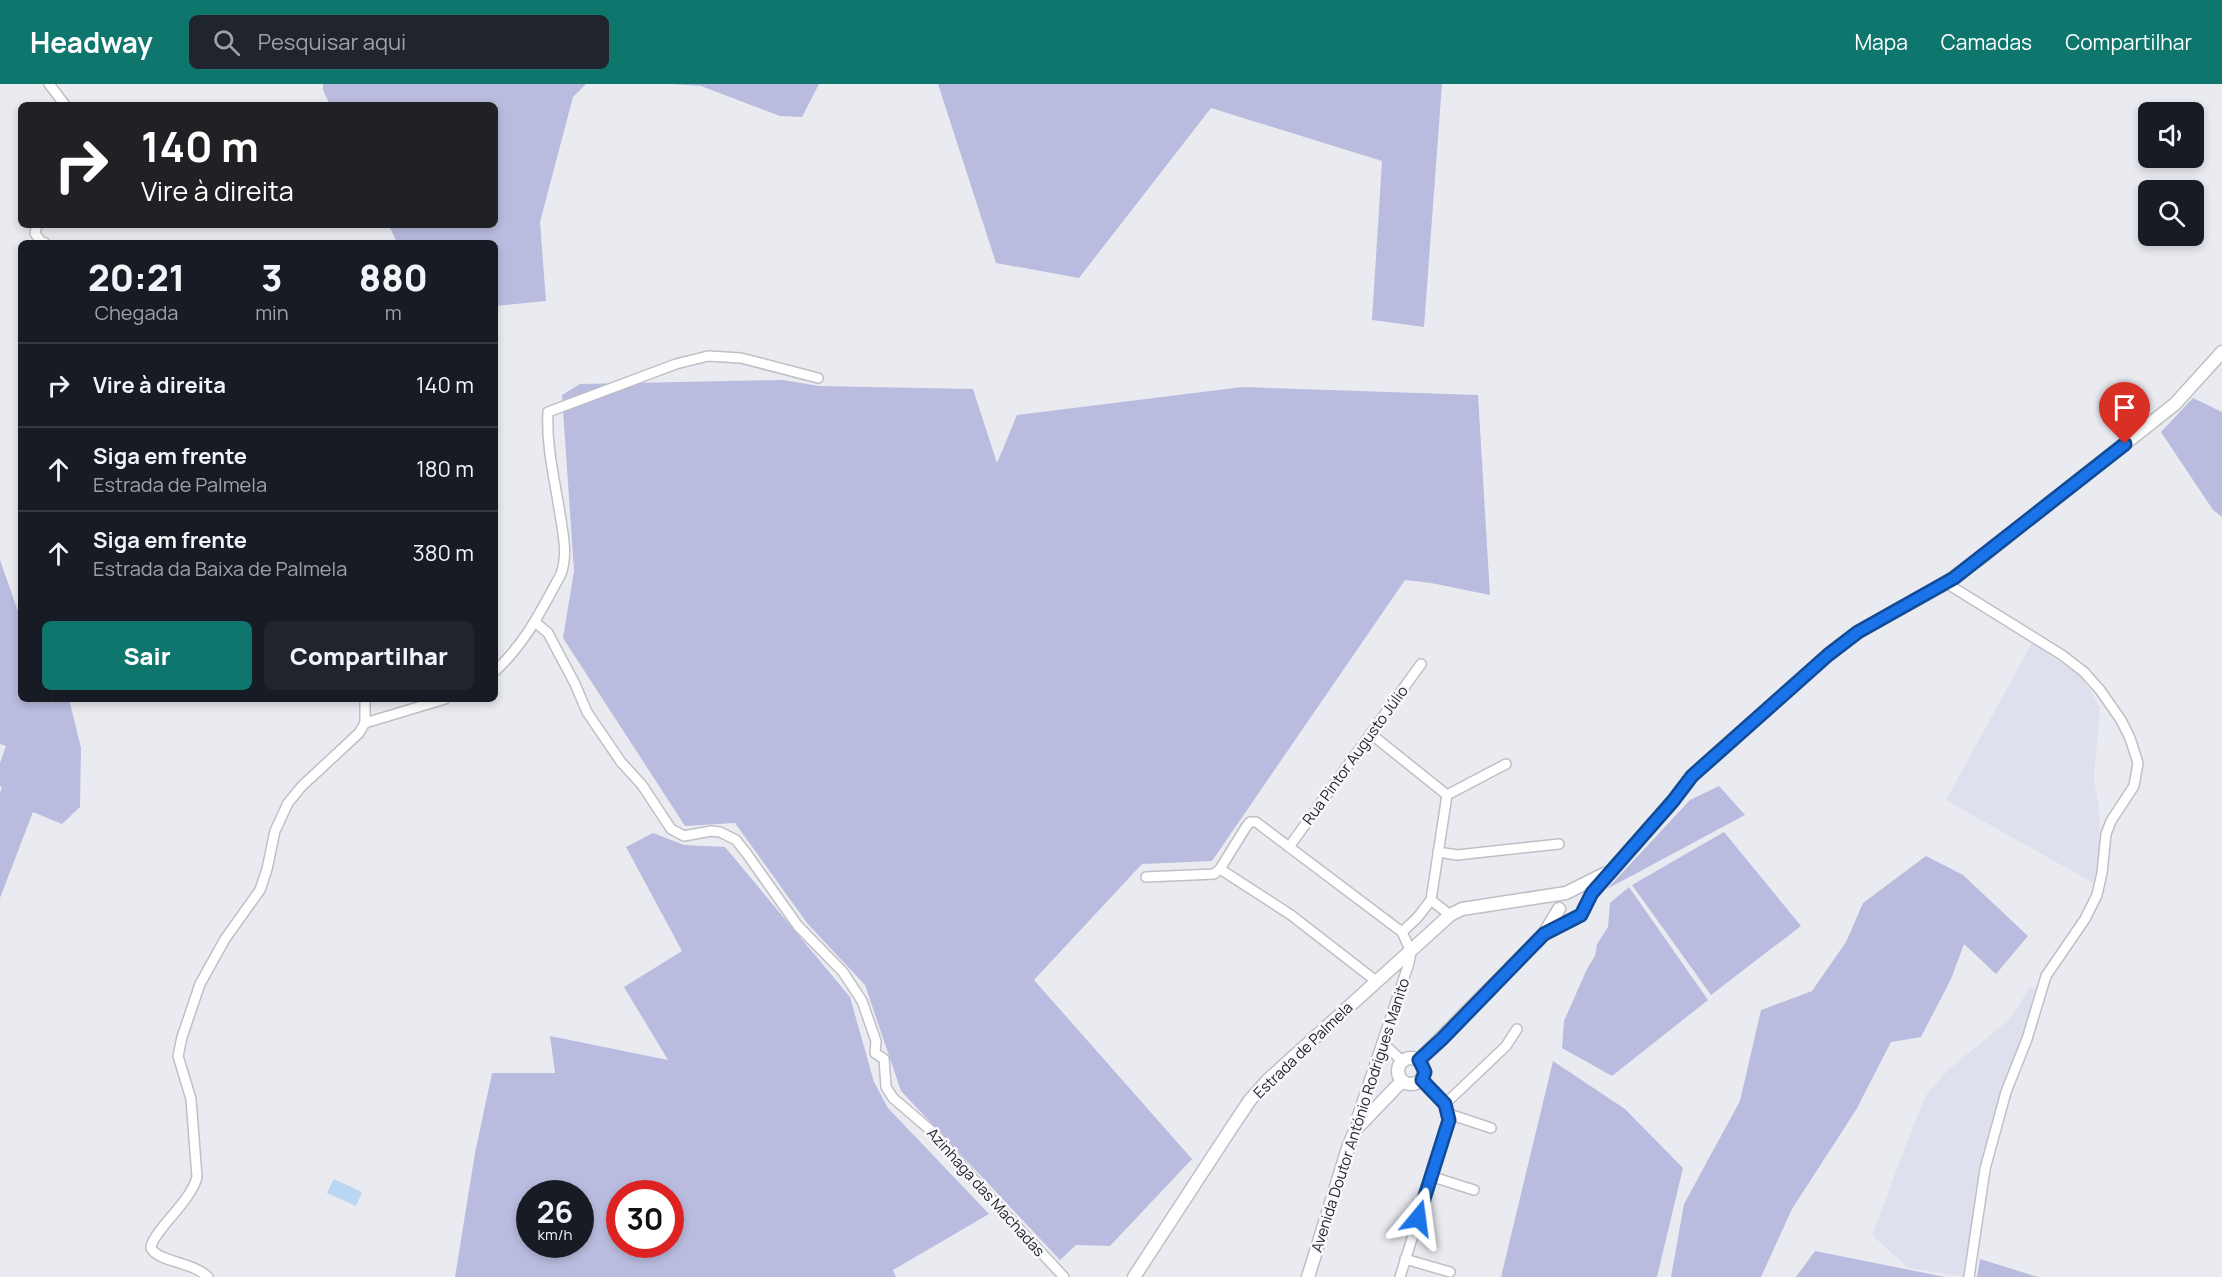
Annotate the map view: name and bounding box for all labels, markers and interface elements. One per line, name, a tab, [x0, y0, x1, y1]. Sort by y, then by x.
search box	[189, 15, 609, 69]
text: Headway	[30, 23, 153, 61]
icon: search	[210, 26, 243, 59]
text: Pesquisar aqui	[258, 27, 406, 57]
text: Mapa	[1854, 28, 1908, 56]
text: Camadas	[1941, 28, 2032, 56]
text: Compartilhar	[2065, 28, 2192, 56]
map controls	[2138, 102, 2204, 246]
button: sound	[2138, 102, 2204, 168]
text: 140 m	[141, 117, 259, 175]
icon: right	[42, 126, 120, 204]
text: Vire à direita	[141, 172, 294, 209]
button: search	[2138, 180, 2204, 246]
text: 20:21	[88, 253, 185, 302]
text: 3	[261, 253, 283, 302]
text: 880	[359, 253, 428, 302]
text: Chegada	[95, 299, 178, 326]
text: min	[255, 299, 289, 326]
text: m	[385, 299, 402, 326]
icon: right	[42, 369, 75, 402]
text: Vire à direita	[93, 370, 226, 400]
text: 140 m	[416, 370, 474, 400]
pin	[2099, 382, 2150, 444]
icon: arrive	[2108, 391, 2141, 424]
text: Siga em frente	[93, 441, 247, 471]
icon: ahead	[42, 453, 75, 486]
text: 180 m	[416, 454, 474, 484]
text: Estrada de Palmela	[93, 471, 267, 498]
text: Siga em frente	[93, 525, 247, 555]
icon: ahead	[42, 537, 75, 570]
text: 380 m	[413, 538, 474, 568]
text: Estrada da Baixa de Palmela	[93, 555, 347, 582]
button: Sair	[42, 621, 252, 690]
button: Compartilhar	[264, 621, 474, 690]
street label: Rua Pintor Augusto Júlio	[1297, 681, 1413, 829]
street label: Avenida Doutor António Rodrigues Manito	[1306, 975, 1414, 1255]
street label: Estrada de Palmela	[1249, 997, 1357, 1103]
street label: Azinhaga das Machadas	[922, 1123, 1050, 1261]
speed limit sign: 30	[606, 1180, 684, 1258]
position arrow	[1386, 1186, 1450, 1250]
text: 26	[537, 1191, 573, 1232]
text: km/h	[538, 1224, 572, 1245]

